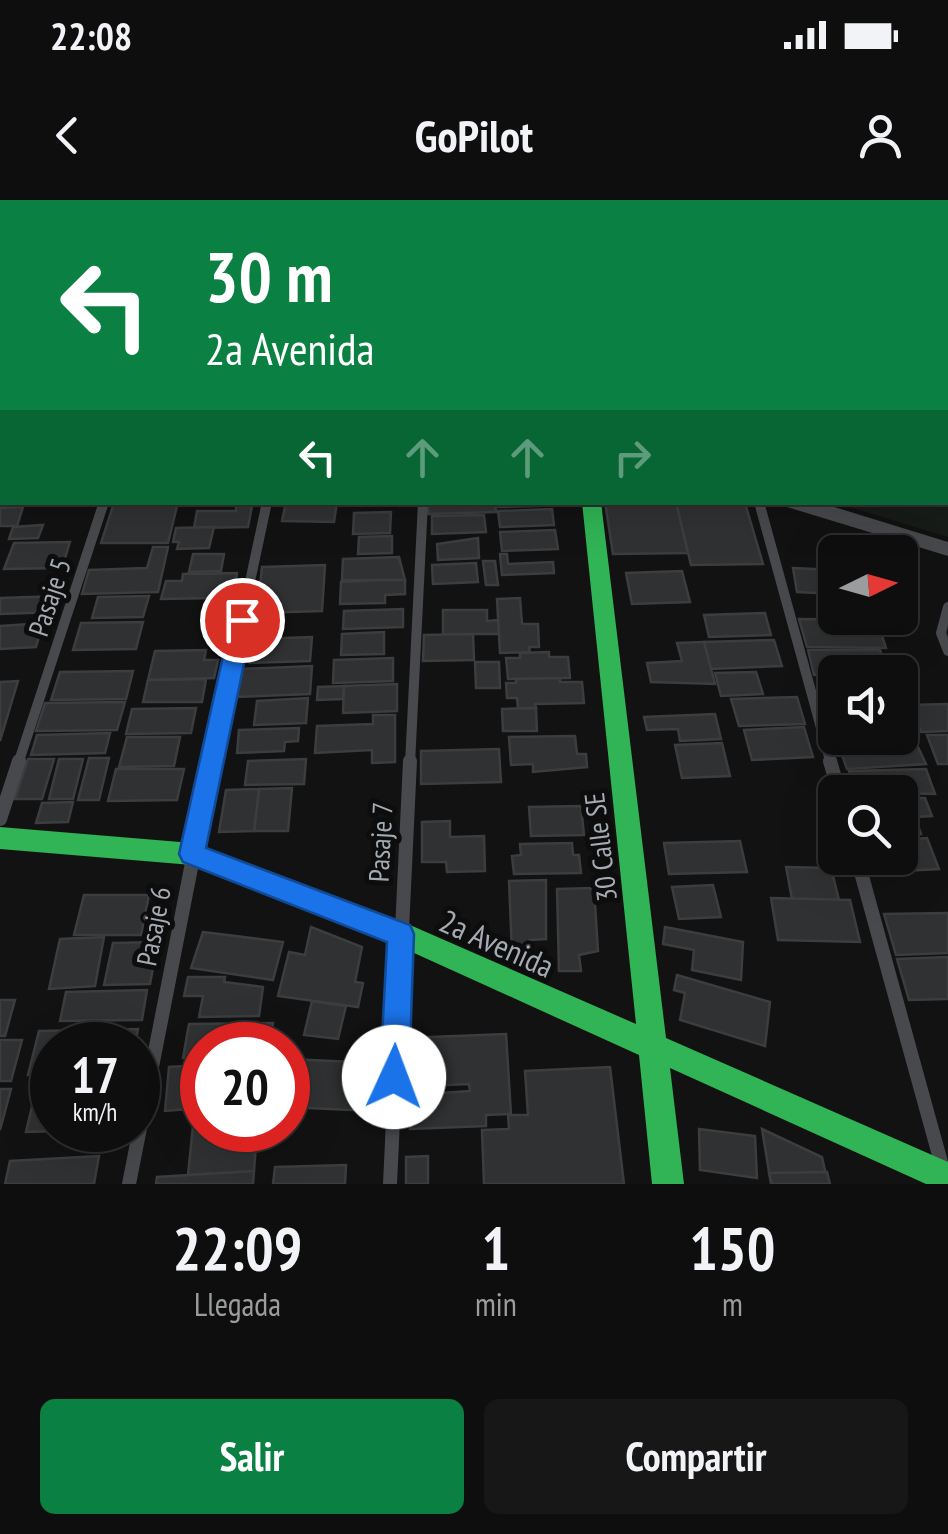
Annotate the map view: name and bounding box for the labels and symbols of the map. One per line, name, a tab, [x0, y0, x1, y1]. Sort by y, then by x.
north arrow	[818, 535, 918, 635]
street label: Pasaje 5	[19, 553, 79, 641]
pin	[200, 578, 285, 663]
street label: 30 Calle SE	[575, 790, 625, 904]
street label: Pasaje 7	[359, 801, 401, 883]
street label: Pasaje 6	[127, 883, 179, 969]
street label: 2a Avenida	[433, 899, 561, 987]
speed limit sign: 20	[180, 1022, 310, 1152]
position arrow	[342, 1025, 446, 1129]

